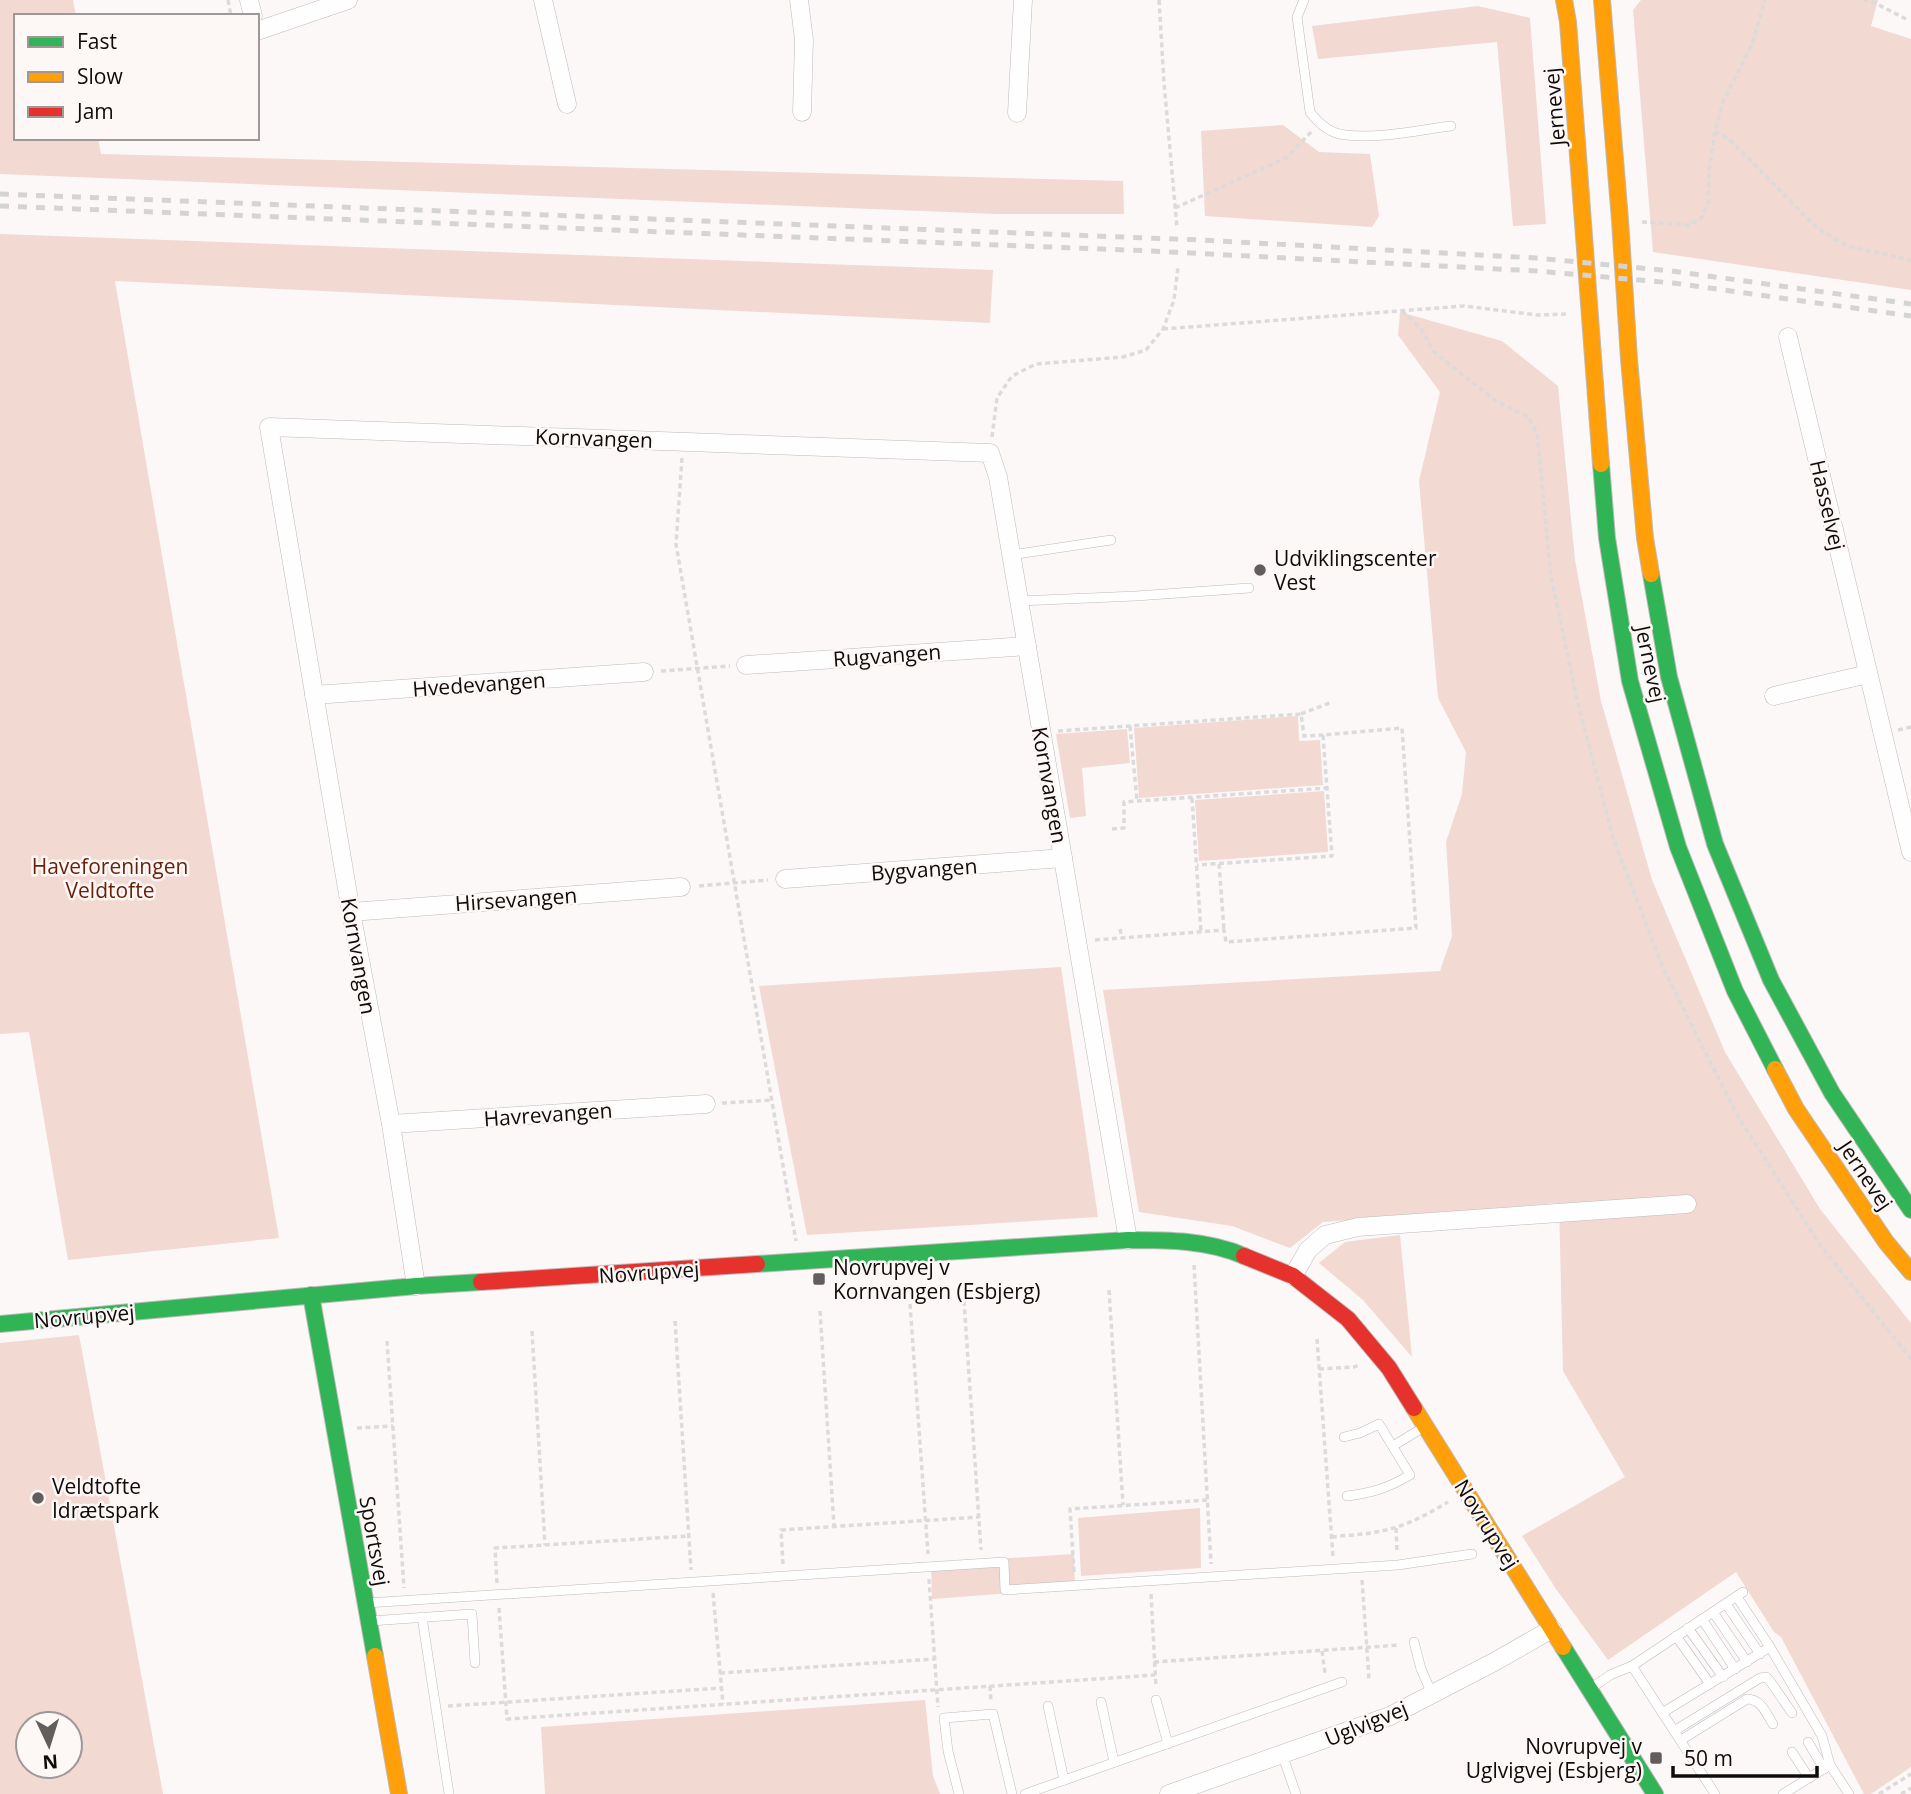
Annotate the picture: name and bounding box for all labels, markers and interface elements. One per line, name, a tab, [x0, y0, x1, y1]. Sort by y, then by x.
legend	[14, 14, 259, 140]
text: Fast	[77, 27, 117, 55]
text: Slow	[77, 62, 123, 90]
street label: Jernevej	[1537, 67, 1572, 149]
text: Jam	[75, 97, 114, 125]
street label: Kornvangen	[535, 422, 653, 454]
street label: Hasselvej	[1804, 457, 1852, 553]
place label: Udviklingscenter Vest	[1274, 544, 1437, 596]
marker: Udviklingscenter Vest	[1252, 562, 1268, 578]
street label: Jernevej	[1629, 621, 1673, 705]
street label: Rugvangen	[832, 637, 942, 673]
street label: Hvedevangen	[411, 665, 547, 703]
street label: Kornvangen	[1026, 724, 1074, 846]
street label: Bygvangen	[870, 851, 978, 887]
park label: Haveforeningen Veldtofte	[32, 852, 188, 904]
street label: Hirsevangen	[454, 881, 578, 917]
street label: Kornvangen	[335, 895, 383, 1017]
street label: Havrevangen	[483, 1096, 613, 1132]
street label: Jernevej	[1831, 1133, 1899, 1215]
place label: Novrupvej v Kornvangen (Esbjerg)	[833, 1253, 1041, 1305]
street label: Novrupvej	[598, 1255, 700, 1289]
marker: Novrupvej v Kornvangen (Esbjerg)	[811, 1271, 827, 1287]
street label: Novrupvej	[33, 1298, 135, 1334]
place label: Veldtofte Idrætspark	[52, 1472, 159, 1524]
street label: Novrupvej	[1448, 1474, 1526, 1574]
marker: Veldtofte Idrætspark	[30, 1490, 46, 1506]
street label: Sportsvej	[353, 1494, 397, 1588]
street label: Uglvigvej	[1321, 1694, 1411, 1752]
north arrow	[14, 1710, 84, 1780]
place label: Novrupvej v Uglvigvej (Esbjerg)	[1466, 1732, 1643, 1784]
scale bar	[1673, 1734, 1816, 1778]
text: 50 m	[1684, 1744, 1733, 1772]
text: N	[42, 1748, 59, 1775]
marker: Novrupvej v Uglvigvej (Esbjerg)	[1648, 1750, 1664, 1766]

